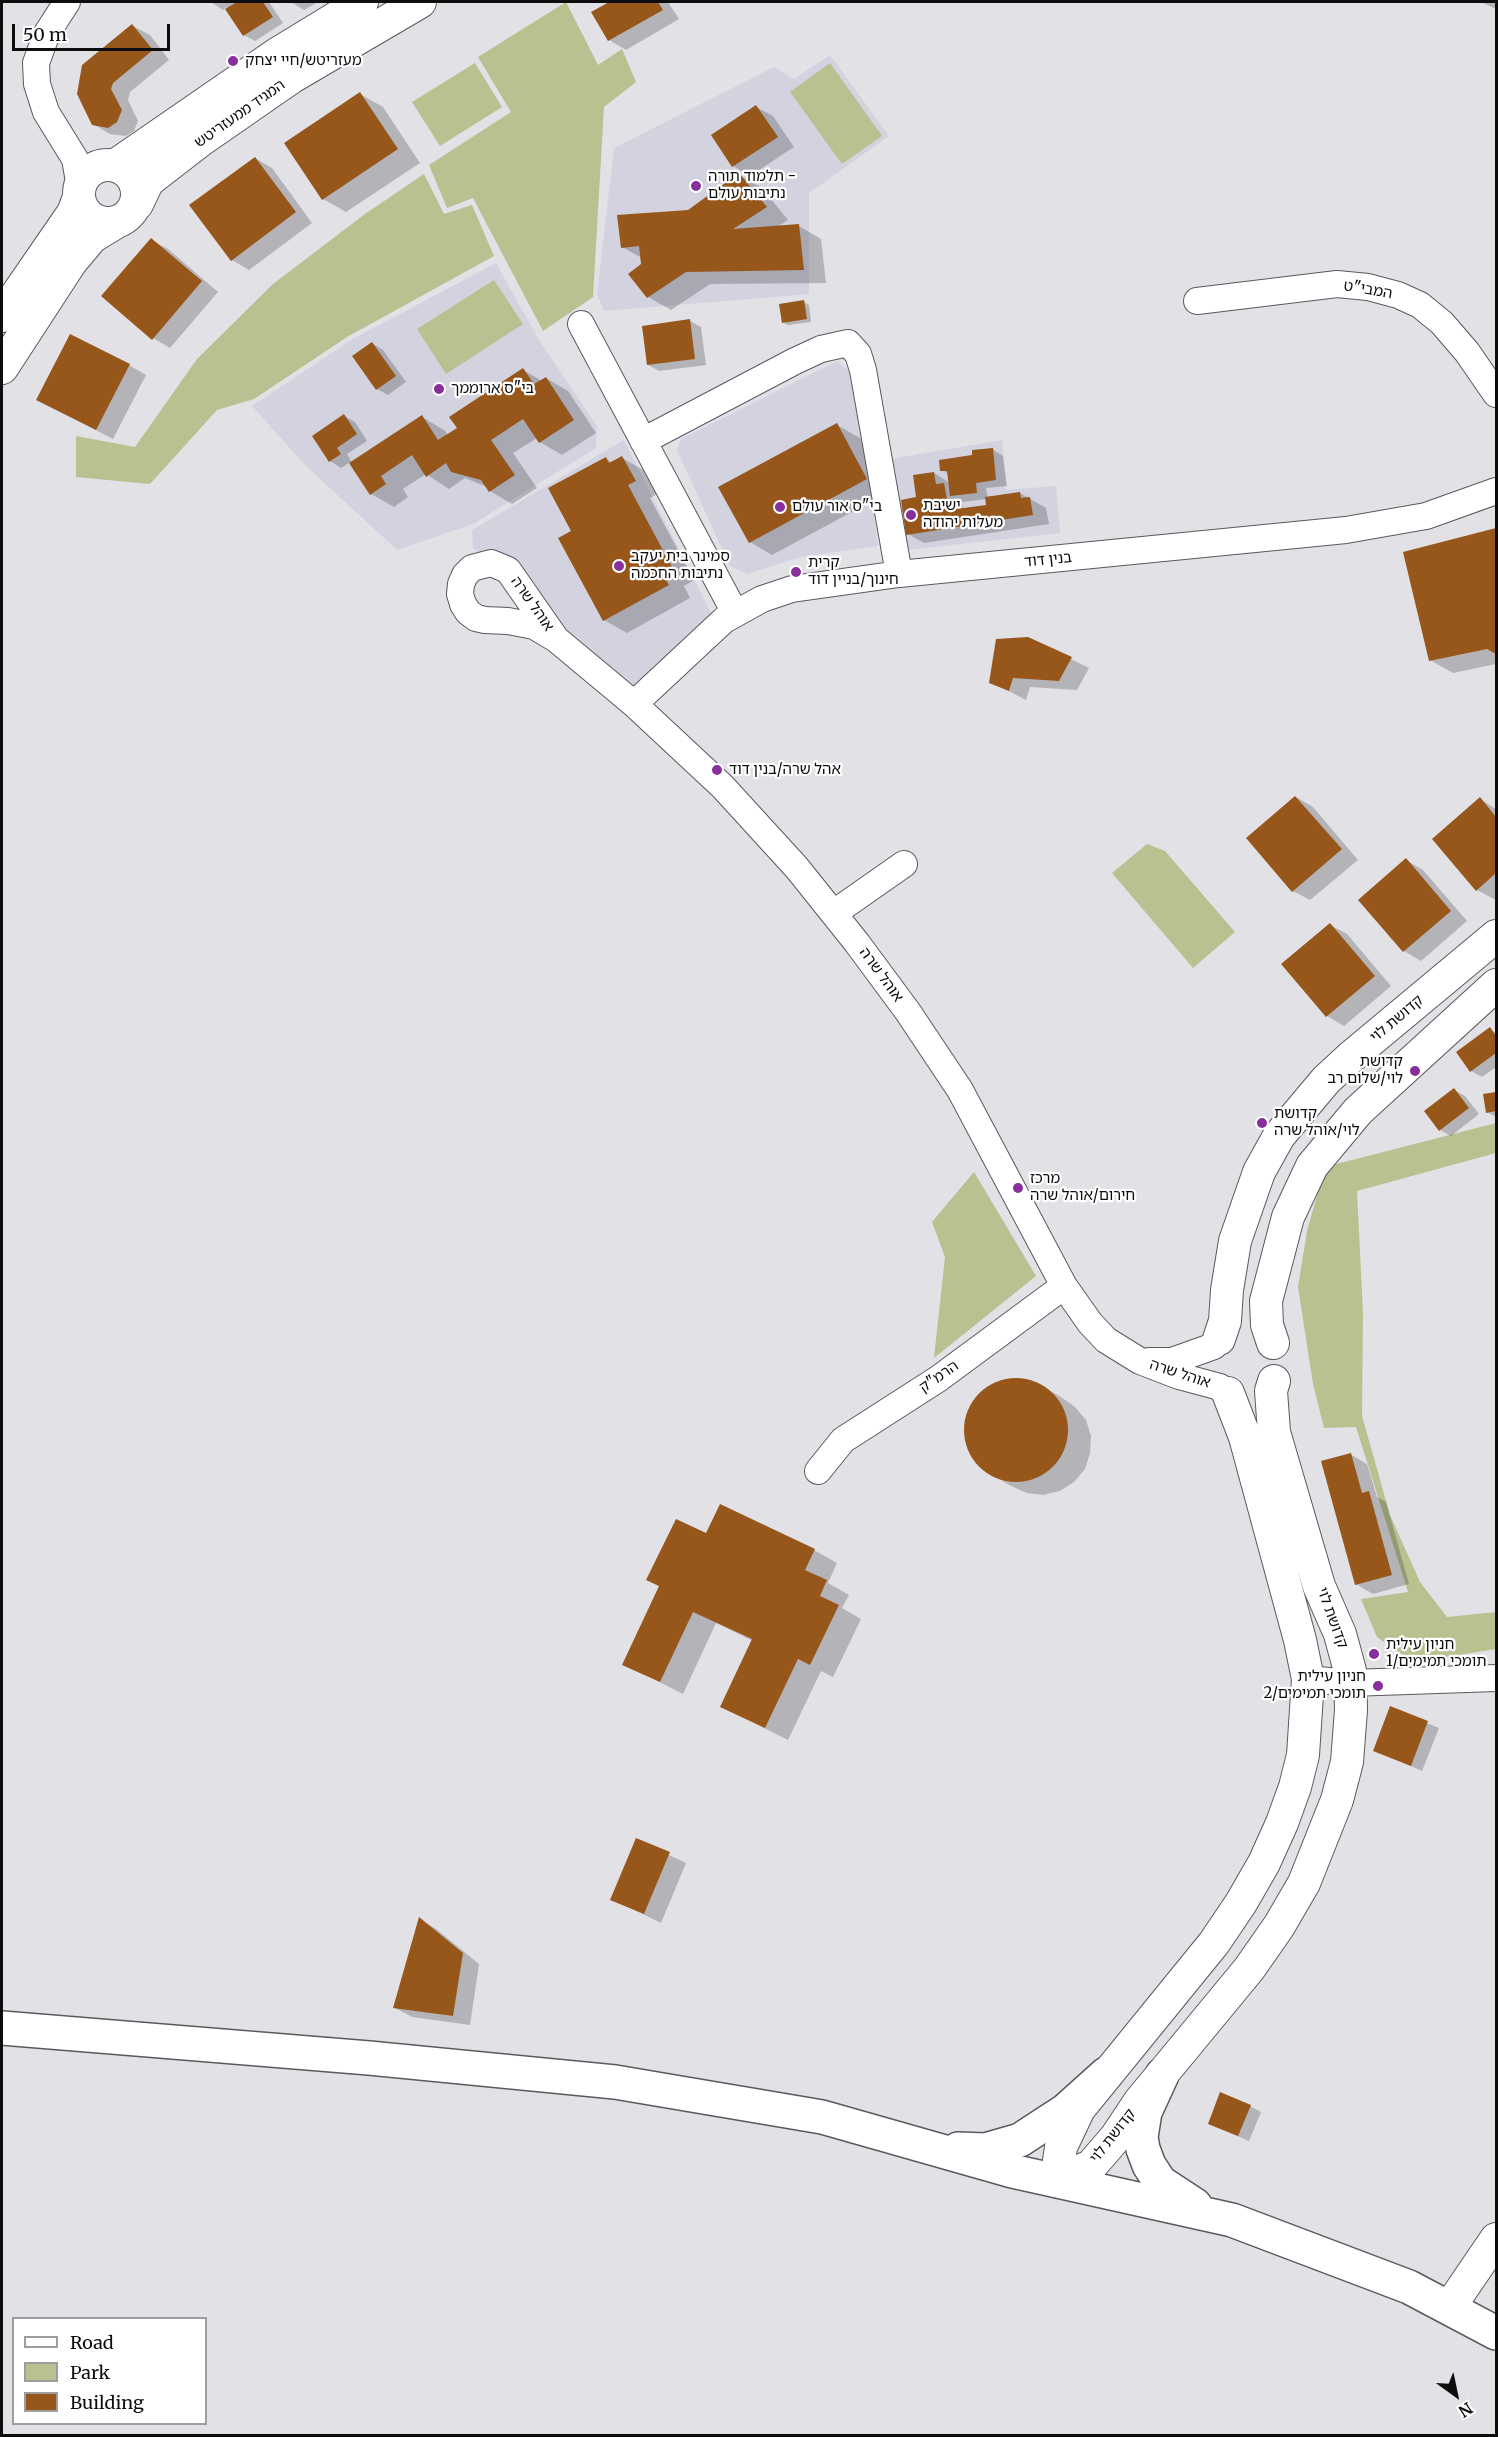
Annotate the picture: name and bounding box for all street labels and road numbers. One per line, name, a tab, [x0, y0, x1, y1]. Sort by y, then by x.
street label: המגיד ממעזריטש	[191, 76, 289, 152]
street label: המבי"ט	[1342, 277, 1394, 303]
street label: בנין דוד	[1023, 549, 1073, 571]
street label: אוהל שרה	[507, 573, 557, 635]
street label: אוהל שרה	[855, 944, 907, 1006]
street label: קדושת לוי	[1367, 992, 1427, 1046]
street label: אוהל שרה	[1147, 1356, 1213, 1392]
street label: הרמ"ק	[916, 1357, 962, 1397]
street label: קדושת לוי	[1313, 1585, 1351, 1651]
street label: קדושת לוי	[1086, 2105, 1140, 2167]

